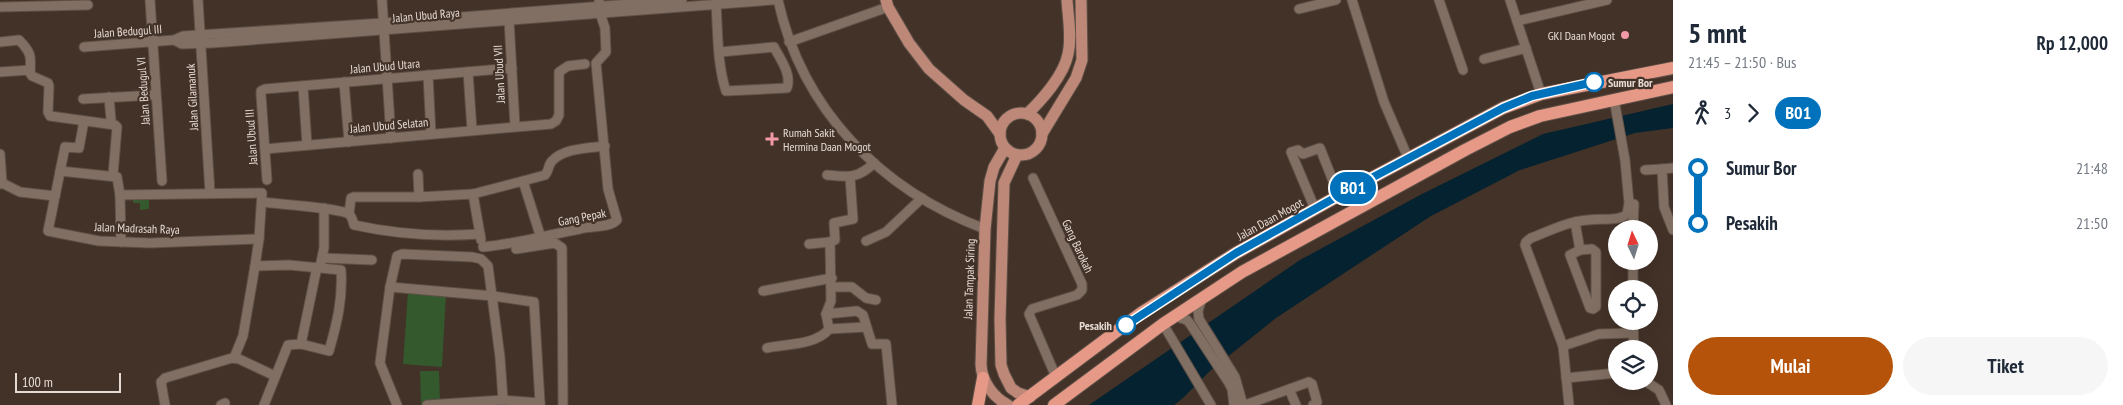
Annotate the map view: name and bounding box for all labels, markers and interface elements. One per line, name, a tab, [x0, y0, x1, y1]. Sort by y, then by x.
street label: Jalan Ubud Raya	[391, 5, 460, 25]
text: 5 mnt	[1688, 14, 1746, 51]
street label: Jalan Bedugul III	[92, 21, 163, 41]
place label: GKI Daan Mogot	[1548, 28, 1616, 43]
marker: GKI Daan Mogot	[1619, 29, 1631, 41]
text: Rp 12,000	[2037, 31, 2108, 55]
street label: Jalan Ubud VII	[490, 44, 508, 105]
text: 21:45 – 21:50 · Bus	[1688, 52, 1796, 72]
street label: Jalan Ubud Utara	[349, 55, 421, 77]
street label: Jalan Bedugul VI	[133, 57, 153, 126]
street label: Jalan Gilamanuk	[183, 63, 201, 132]
marker: Sumur Bor	[1584, 72, 1604, 92]
place label: Sumur Bor	[1608, 75, 1653, 90]
icon: walk	[1688, 99, 1716, 127]
icon: forward	[1739, 99, 1767, 127]
text: B01	[1785, 101, 1811, 124]
text: 3	[1724, 103, 1731, 123]
street label: Jalan Ubud III	[242, 109, 261, 166]
street label: Jalan Ubud Selatan	[348, 114, 429, 136]
place label: Rumah Sakit Hermina Daan Mogot	[783, 125, 872, 154]
marker: Rumah Sakit Hermina Daan Mogot	[765, 132, 779, 146]
text: Sumur Bor	[1726, 156, 1797, 180]
text: 21:48	[2076, 158, 2108, 178]
line badge: B01	[1324, 172, 1382, 204]
text: B01	[1340, 176, 1366, 199]
street label: Jalan Daan Mogot	[1233, 194, 1306, 244]
street label: Gang Pepak	[557, 205, 608, 229]
text: Pesakih	[1726, 211, 1778, 235]
text: 21:50	[2076, 213, 2108, 233]
street label: Gang Barokah	[1059, 217, 1097, 275]
street label: Jalan Madrasah Raya	[93, 219, 180, 237]
north arrow	[1608, 220, 1658, 270]
map controls	[1608, 220, 1658, 390]
street label: Jalan Tampak Siring	[960, 238, 978, 321]
button: locate	[1608, 280, 1658, 330]
marker: Pesakih	[1116, 315, 1136, 335]
place label: Pesakih	[1079, 318, 1112, 333]
button: Mulai	[1688, 337, 1893, 395]
button: Tiket	[1903, 337, 2108, 395]
button: layers	[1608, 340, 1658, 390]
scale bar	[15, 370, 121, 393]
text: 100 m	[22, 373, 53, 391]

